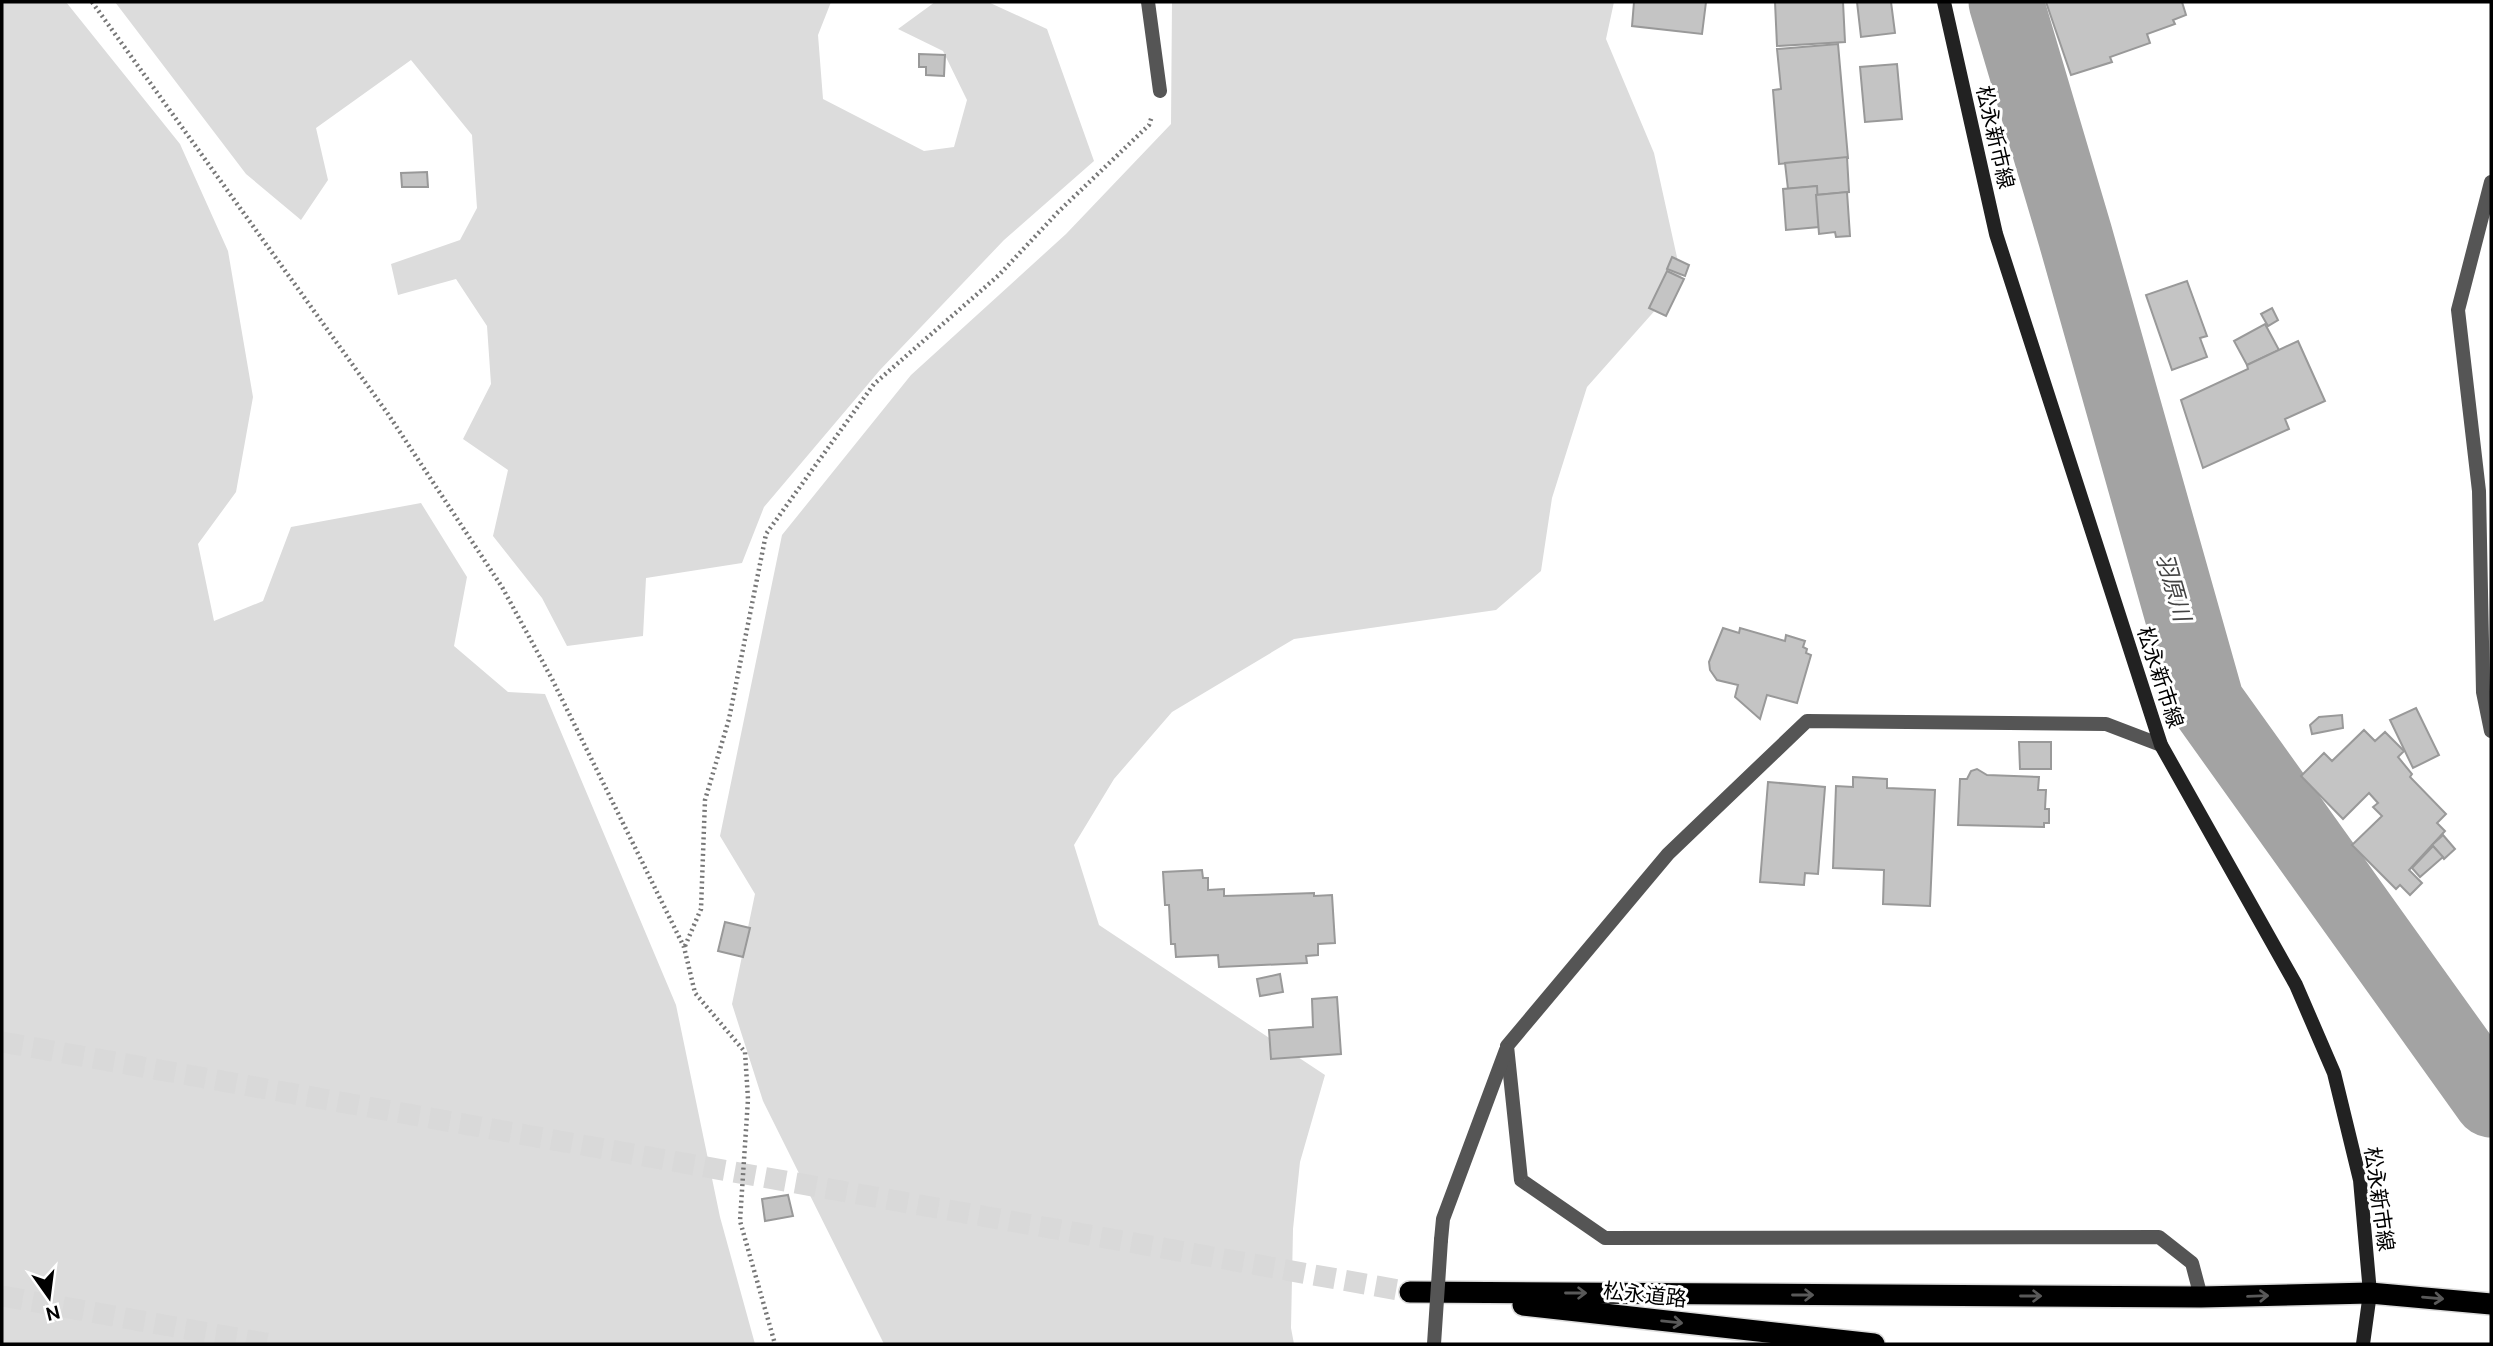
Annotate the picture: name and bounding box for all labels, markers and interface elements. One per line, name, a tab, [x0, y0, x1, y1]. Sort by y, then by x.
street label: 松永新市線	[1972, 83, 2020, 191]
water label: 羽原川	[2152, 550, 2196, 626]
street label: 松永新市線	[2133, 623, 2189, 731]
street label: 松永新市線	[2361, 1145, 2399, 1253]
north arrow	[14, 1262, 84, 1332]
street label: 松永道路	[1602, 1278, 1688, 1310]
one-way arrow	[1564, 1286, 1587, 1300]
one-way arrow	[1792, 1288, 1815, 1302]
one-way arrow	[2019, 1289, 2042, 1303]
one-way arrow	[2246, 1289, 2269, 1302]
one-way arrow	[2421, 1292, 2443, 1305]
text: N	[44, 1301, 63, 1326]
one-way arrow	[1660, 1315, 1683, 1328]

